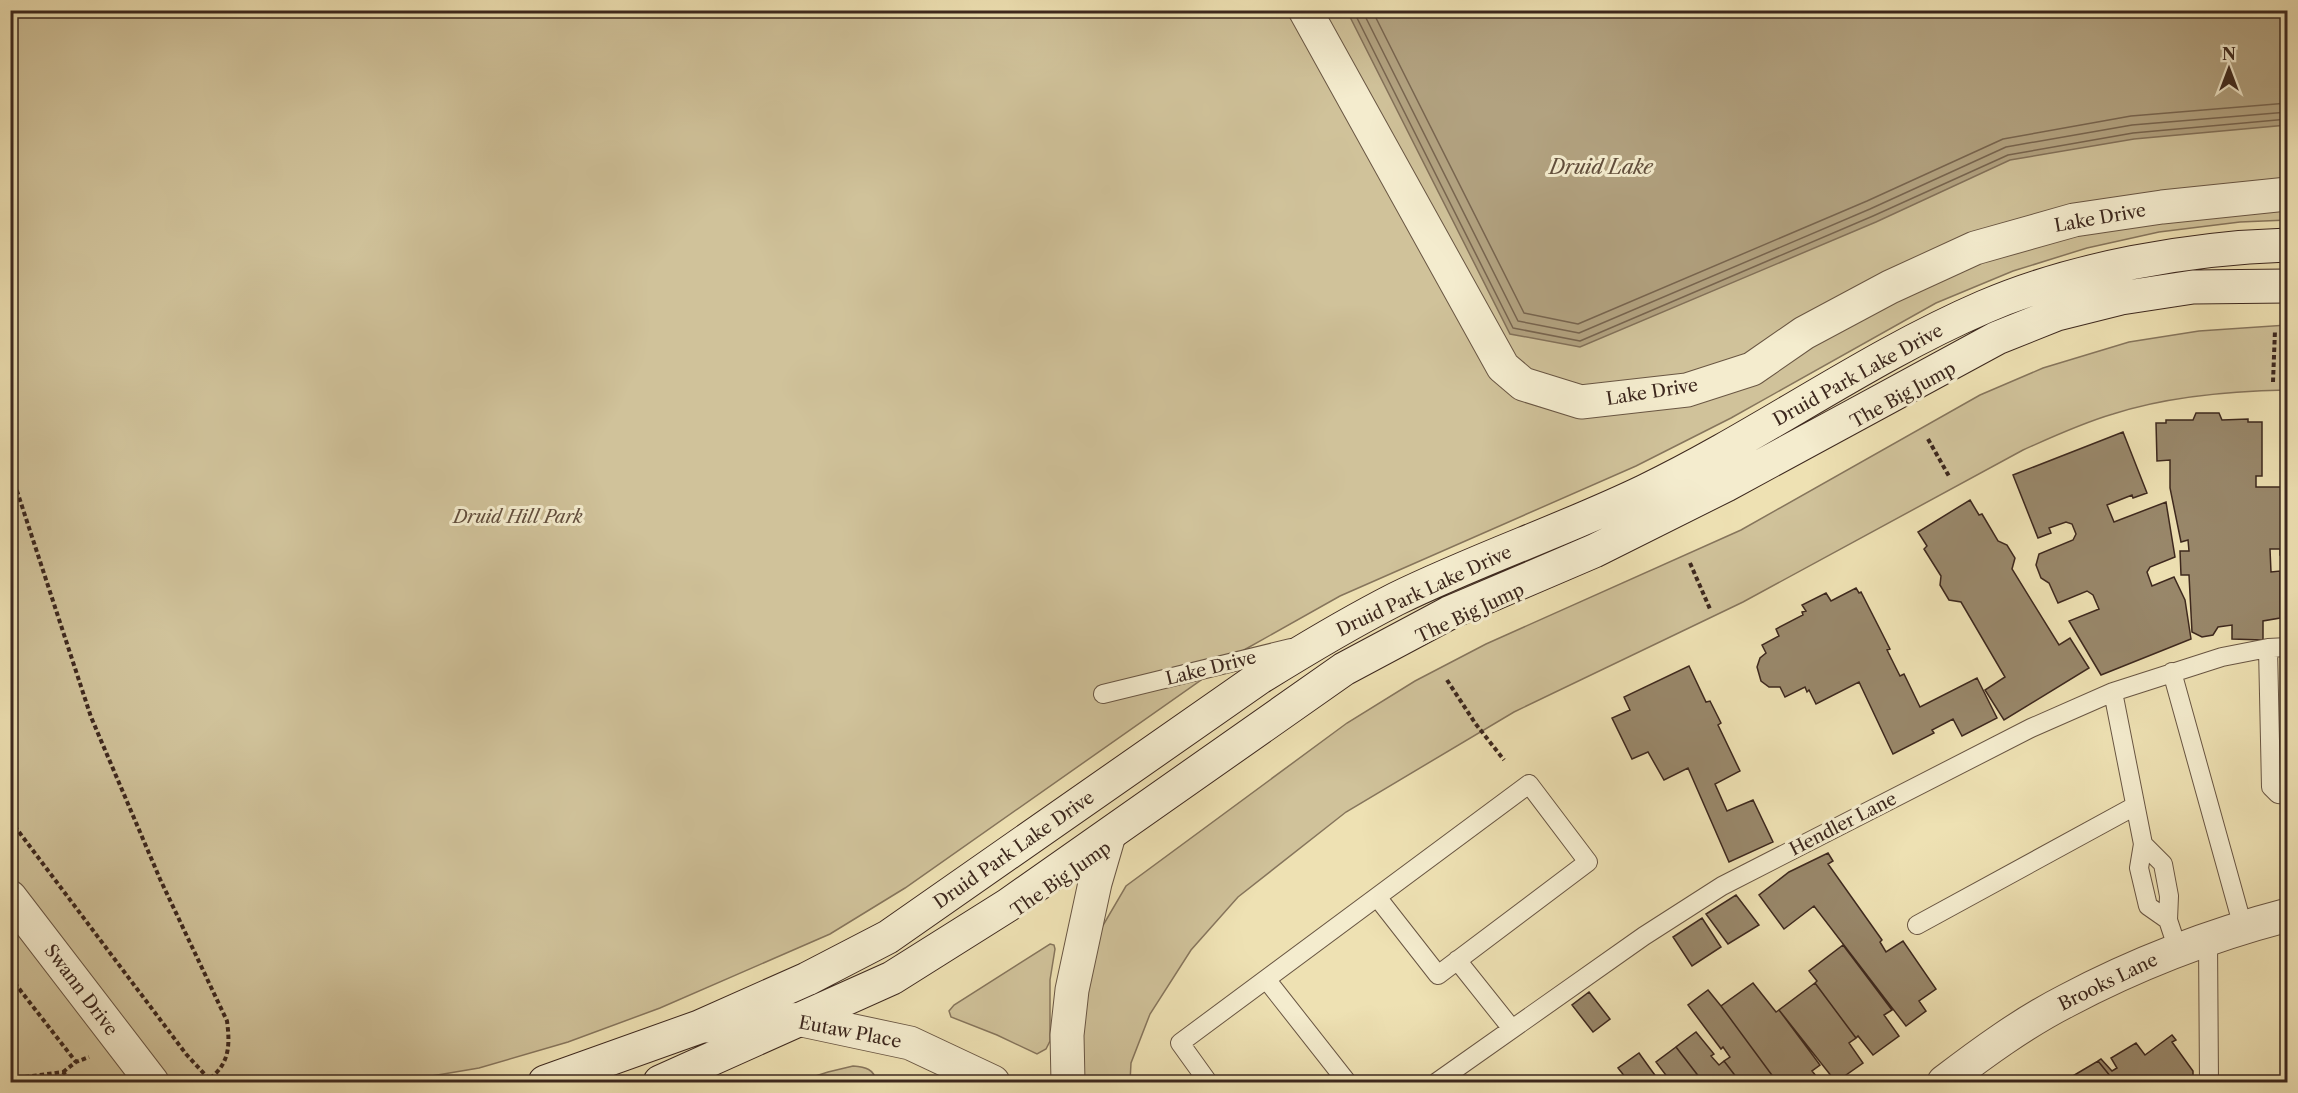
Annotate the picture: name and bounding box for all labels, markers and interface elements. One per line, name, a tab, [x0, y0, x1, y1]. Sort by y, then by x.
north arrow	[2199, 39, 2259, 99]
text: N	[2222, 44, 2236, 64]
water label: Druid Lake	[1547, 155, 1654, 179]
street label: Lake Drive	[2052, 199, 2148, 237]
street label: Druid Park Lake Drive	[1769, 319, 1947, 431]
street label: The Big Jump	[1846, 357, 1960, 433]
street label: Lake Drive	[1605, 374, 1699, 410]
park label: Druid Hill Park	[451, 506, 583, 528]
street label: Druid Park Lake Drive	[1333, 541, 1515, 641]
street label: The Big Jump	[1412, 578, 1528, 648]
street label: Lake Drive	[1163, 646, 1259, 690]
street label: Druid Park Lake Drive	[930, 786, 1098, 914]
street label: Hendler Lane	[1786, 788, 1900, 860]
street label: The Big Jump	[1007, 836, 1115, 922]
street label: Swann Drive	[40, 940, 122, 1040]
street label: Brooks Lane	[2055, 949, 2161, 1015]
street label: Eutaw Place	[797, 1011, 903, 1053]

